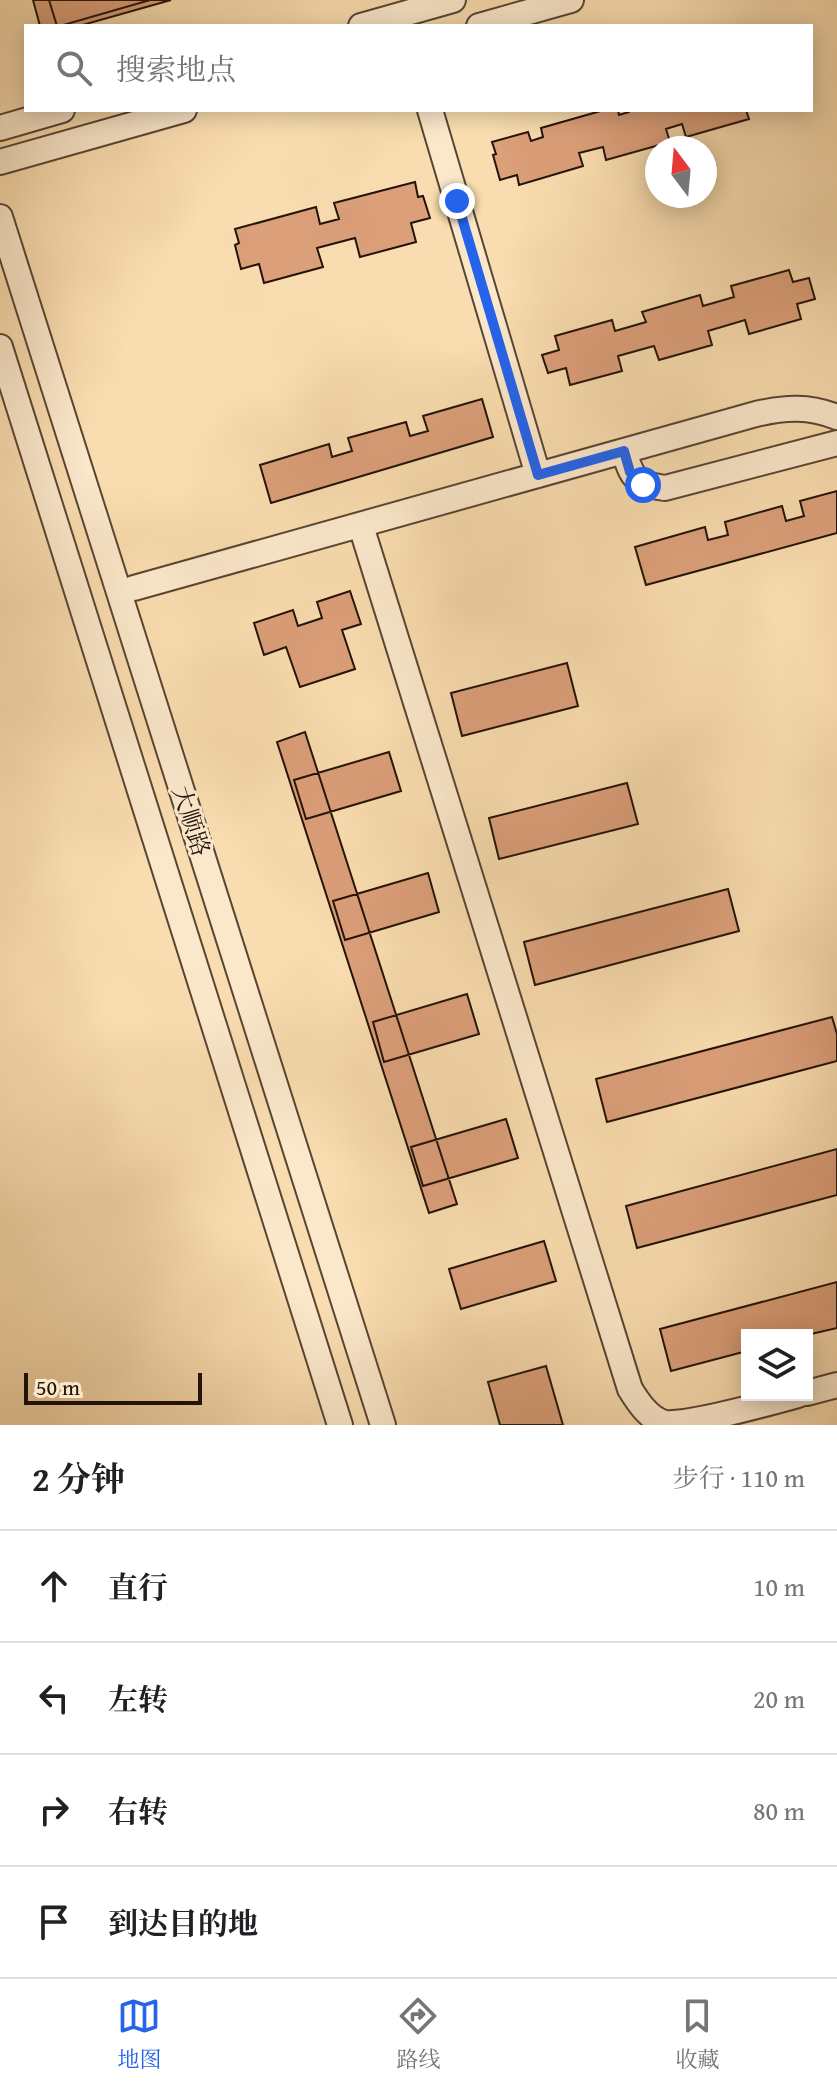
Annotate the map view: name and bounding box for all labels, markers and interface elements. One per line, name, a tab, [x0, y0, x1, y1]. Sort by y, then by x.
search box	[24, 24, 813, 112]
icon: search	[52, 46, 96, 90]
text: 搜索地点	[116, 47, 236, 91]
north arrow	[645, 136, 717, 208]
route end	[439, 183, 475, 219]
route start	[625, 467, 661, 503]
street label: 大顺路	[164, 781, 219, 860]
map controls	[741, 1329, 813, 1401]
button: layers	[741, 1329, 813, 1401]
scale bar	[24, 1369, 202, 1405]
text: 50 m	[36, 1371, 80, 1403]
text: 2 分钟	[32, 1454, 125, 1503]
text: 步行 · 110 m	[673, 1458, 805, 1497]
icon: ahead	[32, 1564, 76, 1608]
text: 直行	[108, 1565, 168, 1609]
text: 10 m	[753, 1567, 805, 1606]
icon: left	[32, 1676, 76, 1720]
text: 左转	[108, 1677, 168, 1721]
text: 20 m	[753, 1679, 805, 1718]
icon: right	[32, 1788, 76, 1832]
text: 右转	[108, 1789, 168, 1833]
text: 80 m	[753, 1791, 805, 1830]
icon: arrive	[32, 1900, 76, 1944]
text: 到达目的地	[108, 1901, 258, 1945]
tab: 地图	[117, 1994, 162, 2075]
tab: 路线	[396, 1994, 441, 2075]
tab: 收藏	[675, 1994, 720, 2075]

